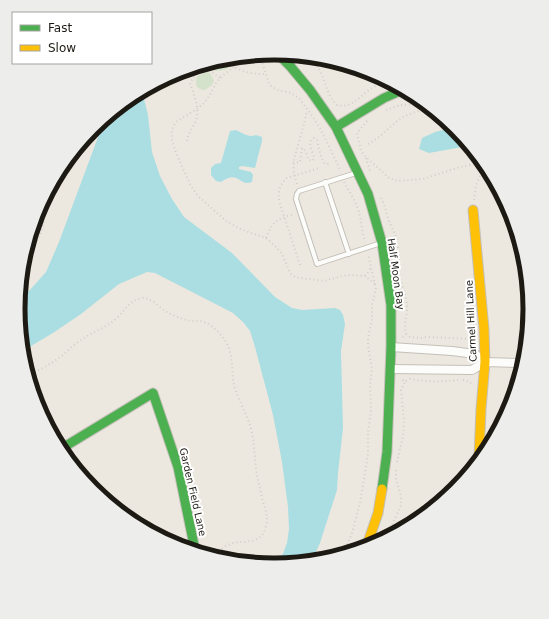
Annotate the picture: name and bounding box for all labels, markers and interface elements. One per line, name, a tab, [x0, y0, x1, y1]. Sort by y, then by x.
legend	[12, 12, 152, 64]
text: Fast	[48, 21, 72, 35]
text: Slow	[48, 41, 76, 55]
street label: Half Moon Bay	[386, 237, 406, 311]
street label: Carmel Hill Lane	[463, 280, 479, 362]
street label: Garden Field Lane	[177, 447, 209, 537]

